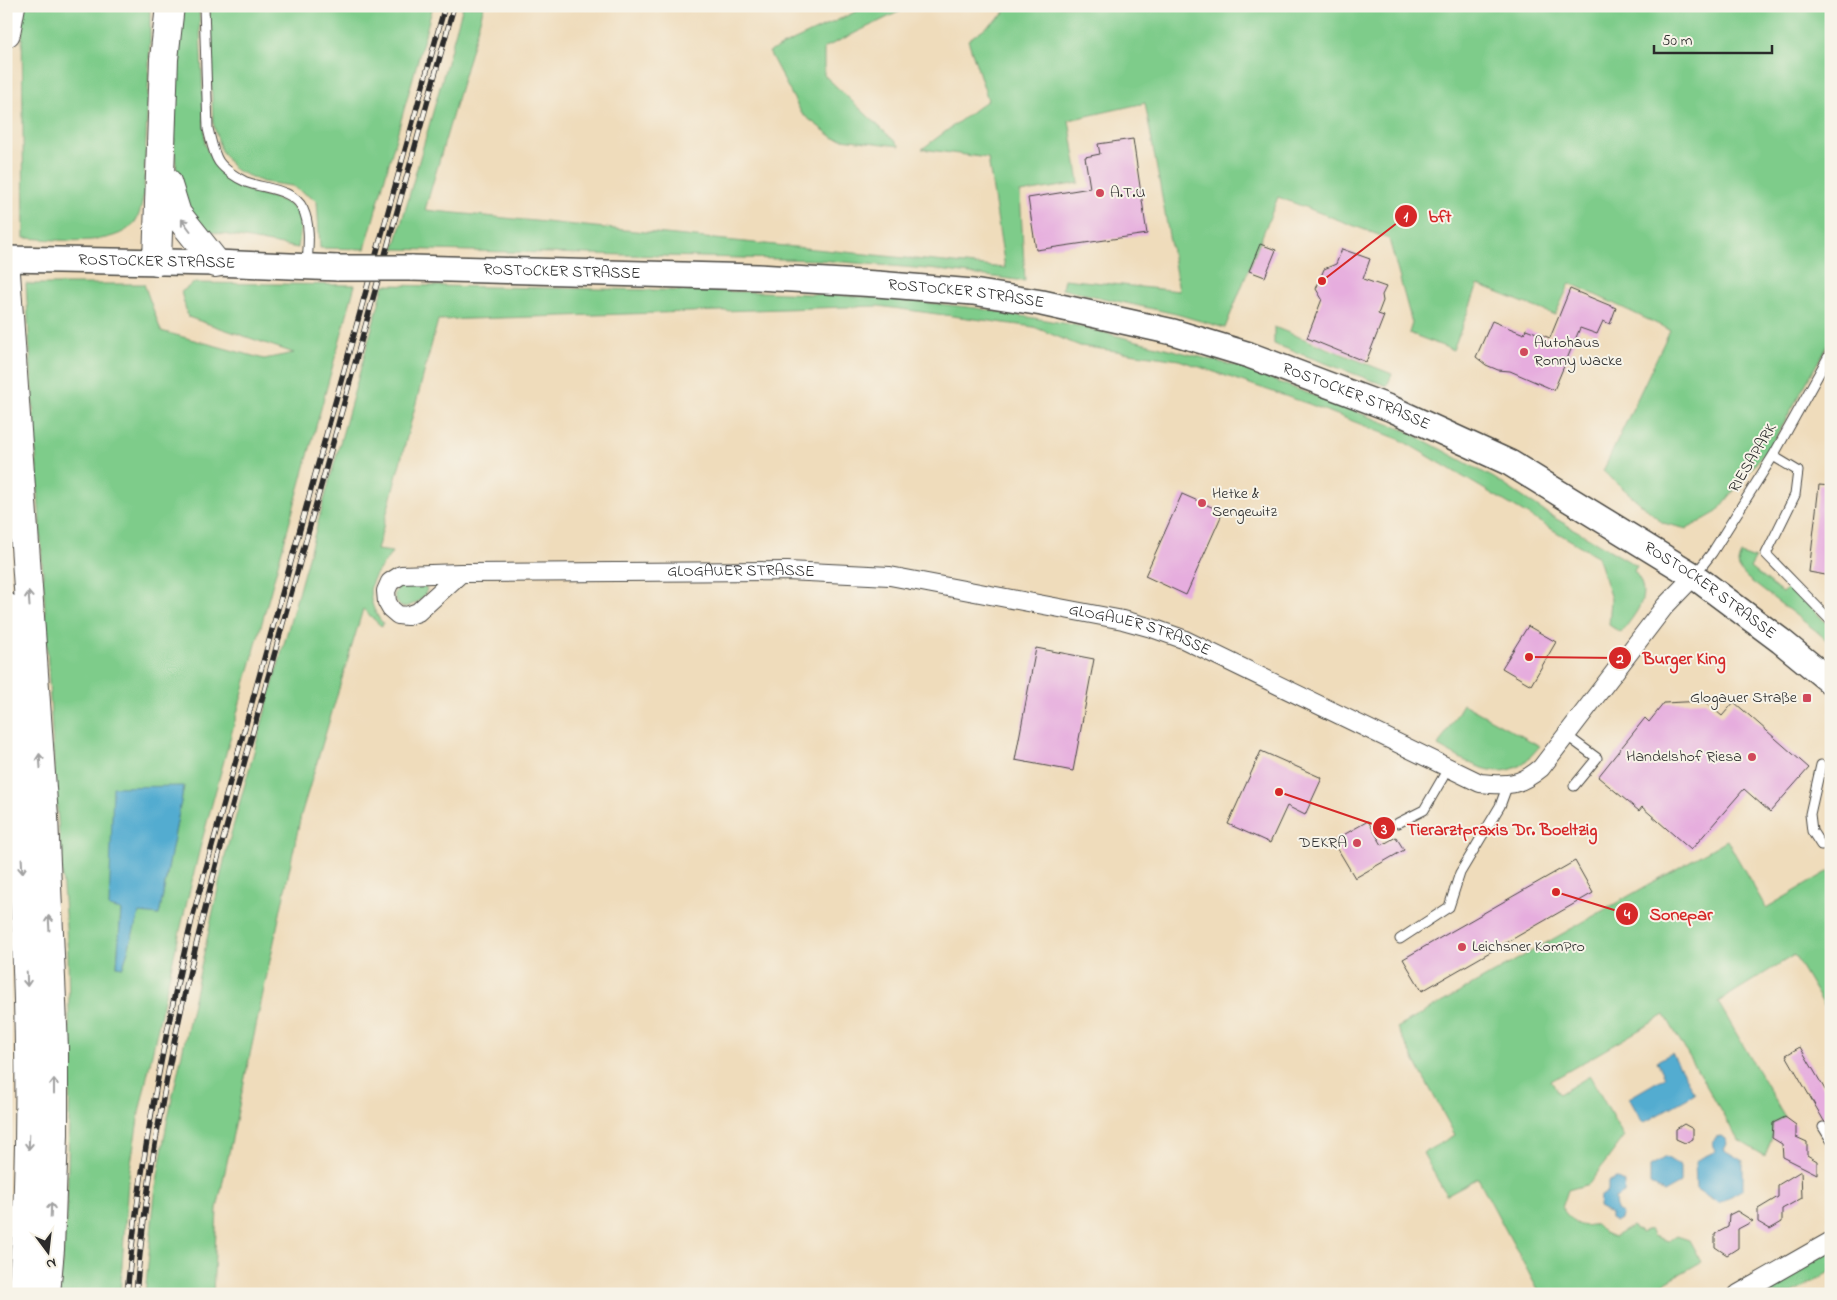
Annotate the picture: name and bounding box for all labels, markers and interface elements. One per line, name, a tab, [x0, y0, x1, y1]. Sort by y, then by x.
scale bar	[1654, 22, 1772, 54]
text: 50 m	[1662, 30, 1693, 52]
place label: A.T.U	[1110, 181, 1146, 205]
marker: A.T.U	[1094, 187, 1106, 199]
callout: bft	[1393, 199, 1462, 232]
text: bft	[1428, 205, 1453, 231]
text: 1	[1404, 206, 1409, 228]
one-way arrow	[180, 219, 191, 232]
street label: ROSTOCKER STRASSE	[78, 248, 236, 276]
street label: ROSTOCKER STRASSE	[483, 258, 641, 286]
street label: ROSTOCKER STRASSE	[887, 273, 1046, 315]
place label: Autohaus Ronny Wacke	[1534, 331, 1623, 373]
marker: Autohaus Ronny Wacke	[1518, 346, 1530, 358]
street label: ROSTOCKER STRASSE	[1279, 357, 1434, 437]
street label: RIESAPARK	[1723, 419, 1783, 497]
place label: Hetke & Sengewitz	[1212, 482, 1277, 524]
marker: Hetke & Sengewitz	[1196, 497, 1208, 509]
street label: ROSTOCKER STRASSE	[1639, 536, 1781, 645]
street label: GLOGAUER STRASSE	[667, 559, 815, 584]
one-way arrow	[24, 591, 33, 607]
street label: GLOGAUER STRASSE	[1067, 598, 1215, 663]
callout: Burger King	[1607, 641, 1736, 674]
text: Burger King	[1641, 647, 1726, 674]
text: 2	[1615, 648, 1624, 670]
place label: Glogauer Straße	[1690, 686, 1798, 710]
marker: Glogauer Straße	[1801, 692, 1813, 704]
place label: Handelshof Riesa	[1626, 745, 1742, 769]
marker: Handelshof Riesa	[1746, 751, 1758, 763]
one-way arrow	[36, 753, 45, 769]
callout: Tierarztpraxis Dr. Boeltzig	[1371, 812, 1607, 845]
text: Tierarztpraxis Dr. Boeltzig	[1407, 818, 1597, 845]
text: 3	[1380, 819, 1387, 841]
place label: DEKRA	[1298, 831, 1347, 855]
marker: DEKRA	[1351, 837, 1363, 849]
one-way arrow	[18, 858, 27, 874]
callout: Sonepar	[1614, 898, 1722, 931]
text: Sonepar	[1650, 903, 1713, 929]
text: 4	[1623, 904, 1631, 926]
one-way arrow	[44, 915, 53, 931]
place label: Leichsner KomPro	[1472, 935, 1585, 959]
marker: Leichsner KomPro	[1456, 941, 1468, 953]
one-way arrow	[23, 971, 32, 987]
one-way arrow	[49, 1078, 59, 1094]
one-way arrow	[24, 1133, 33, 1149]
one-way arrow	[46, 1202, 56, 1218]
north arrow	[22, 1228, 72, 1278]
text: N	[44, 1252, 58, 1274]

